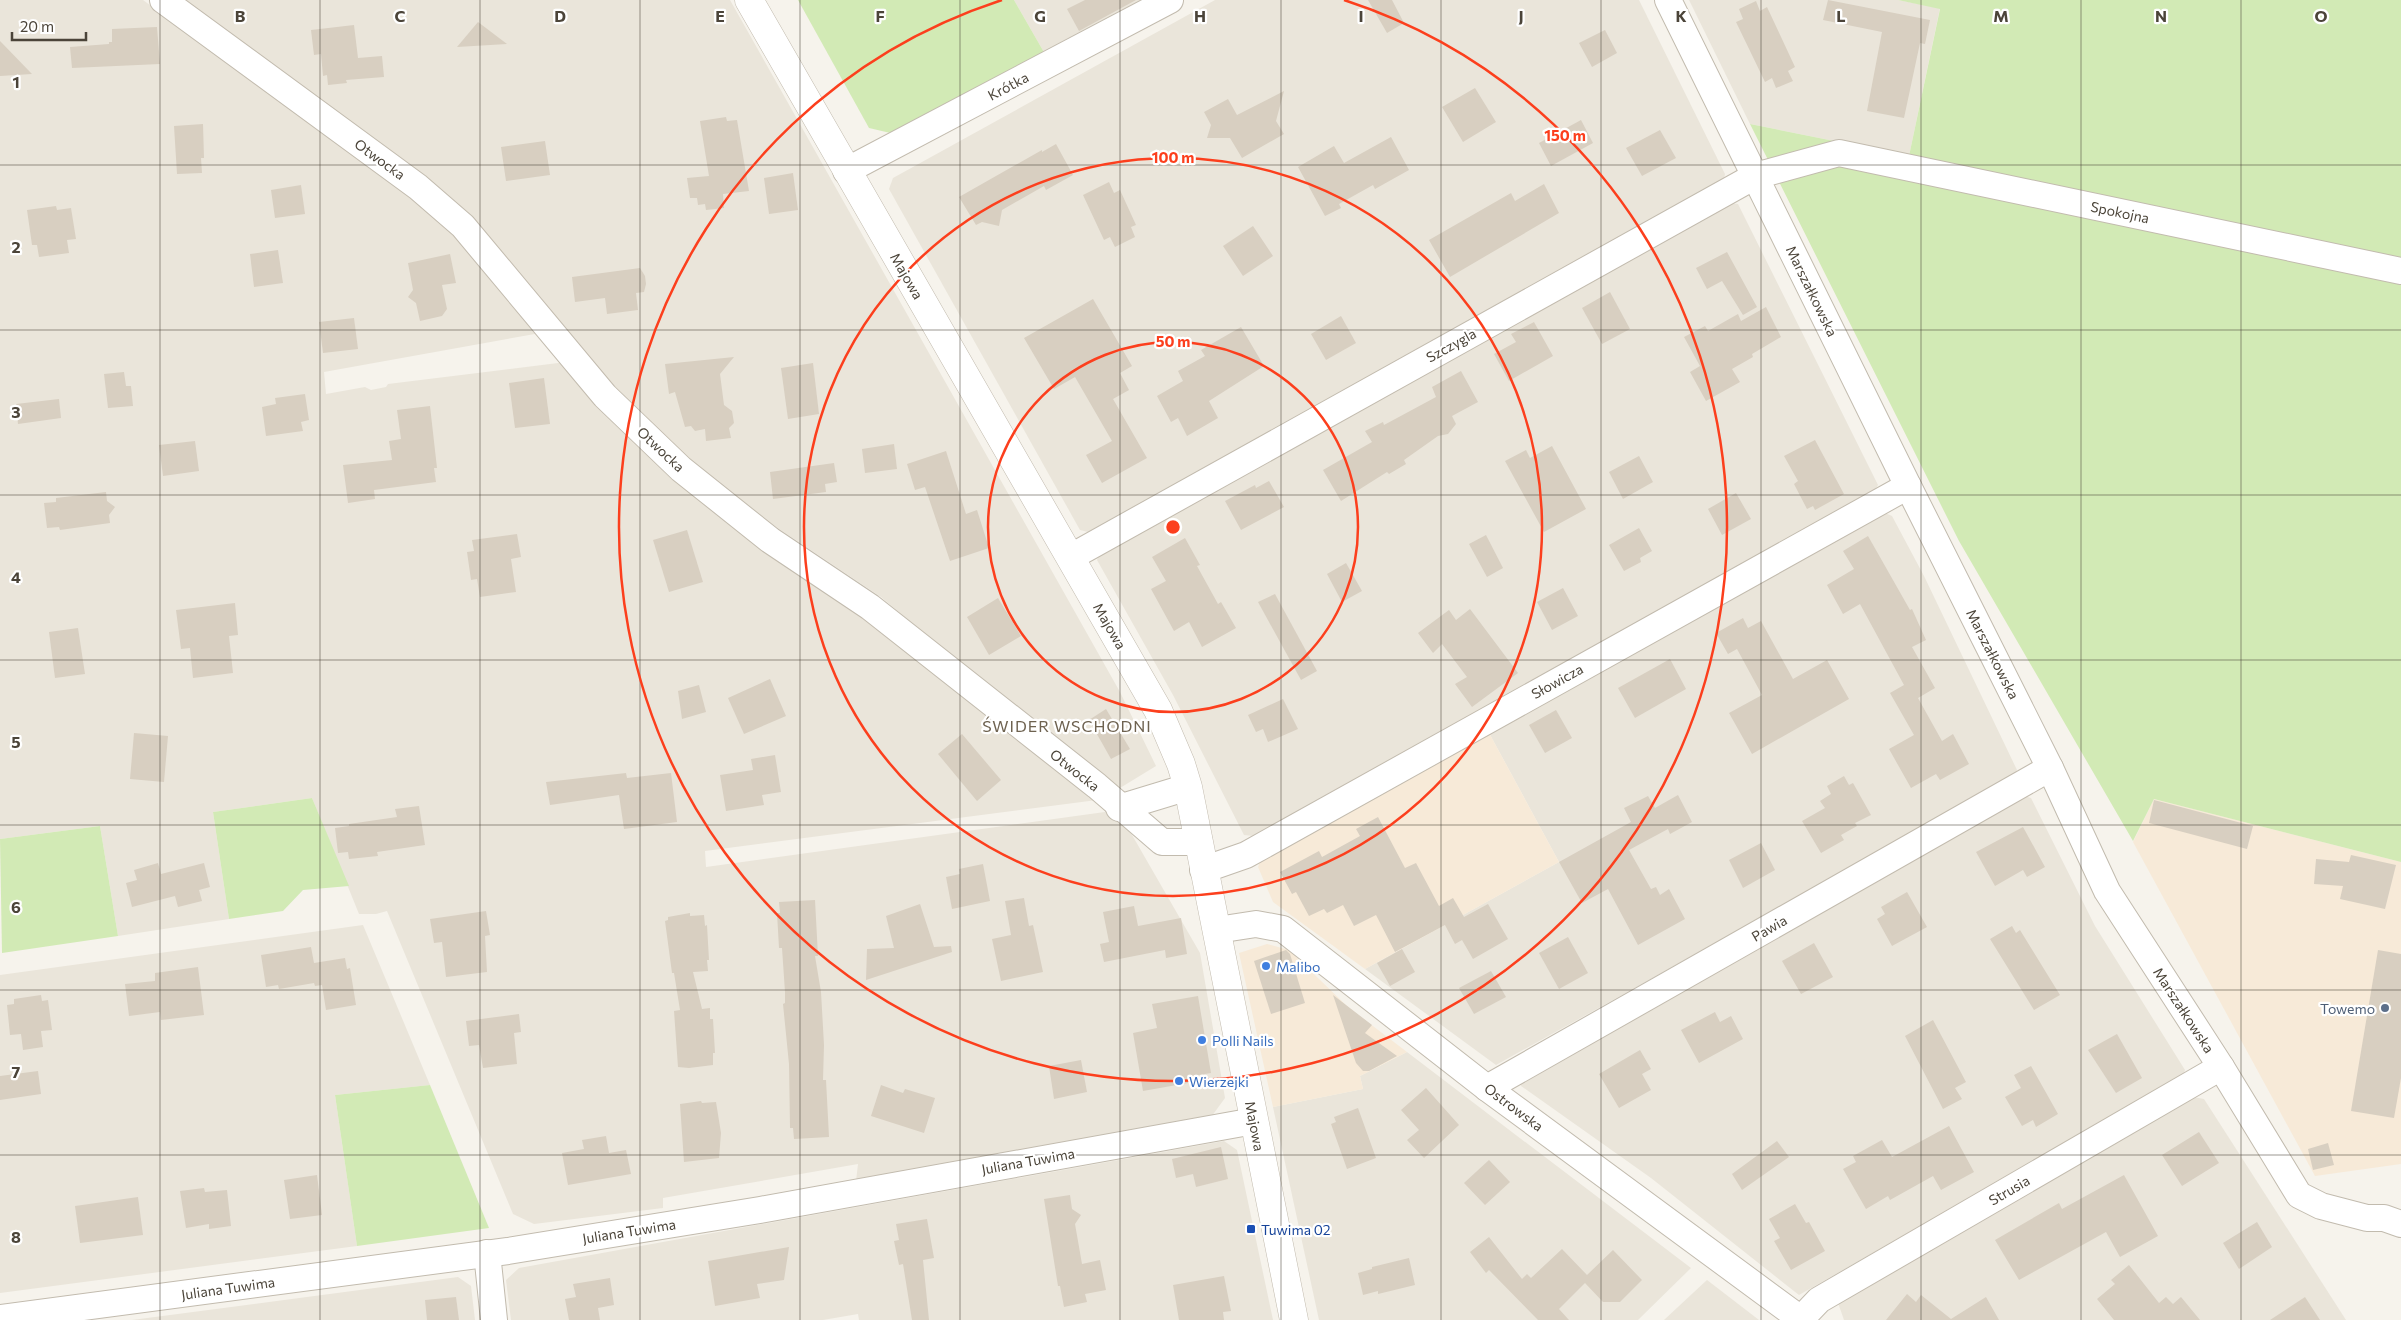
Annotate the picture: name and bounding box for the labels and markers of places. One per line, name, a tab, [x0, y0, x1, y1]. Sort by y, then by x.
centre of rings	[1164, 518, 1182, 536]
place label: Malibo	[1276, 958, 1320, 975]
marker: Malibo	[1260, 960, 1272, 972]
place label: Towemo	[2320, 1000, 2375, 1017]
marker: Towemo	[2379, 1002, 2391, 1014]
place label: Polli Nails	[1212, 1032, 1274, 1049]
marker: Polli Nails	[1196, 1034, 1208, 1046]
place label: Wierzejki	[1189, 1073, 1249, 1090]
marker: Wierzejki	[1173, 1075, 1185, 1087]
place label: Tuwima 02	[1261, 1221, 1331, 1238]
marker: Tuwima 02	[1245, 1223, 1257, 1235]

